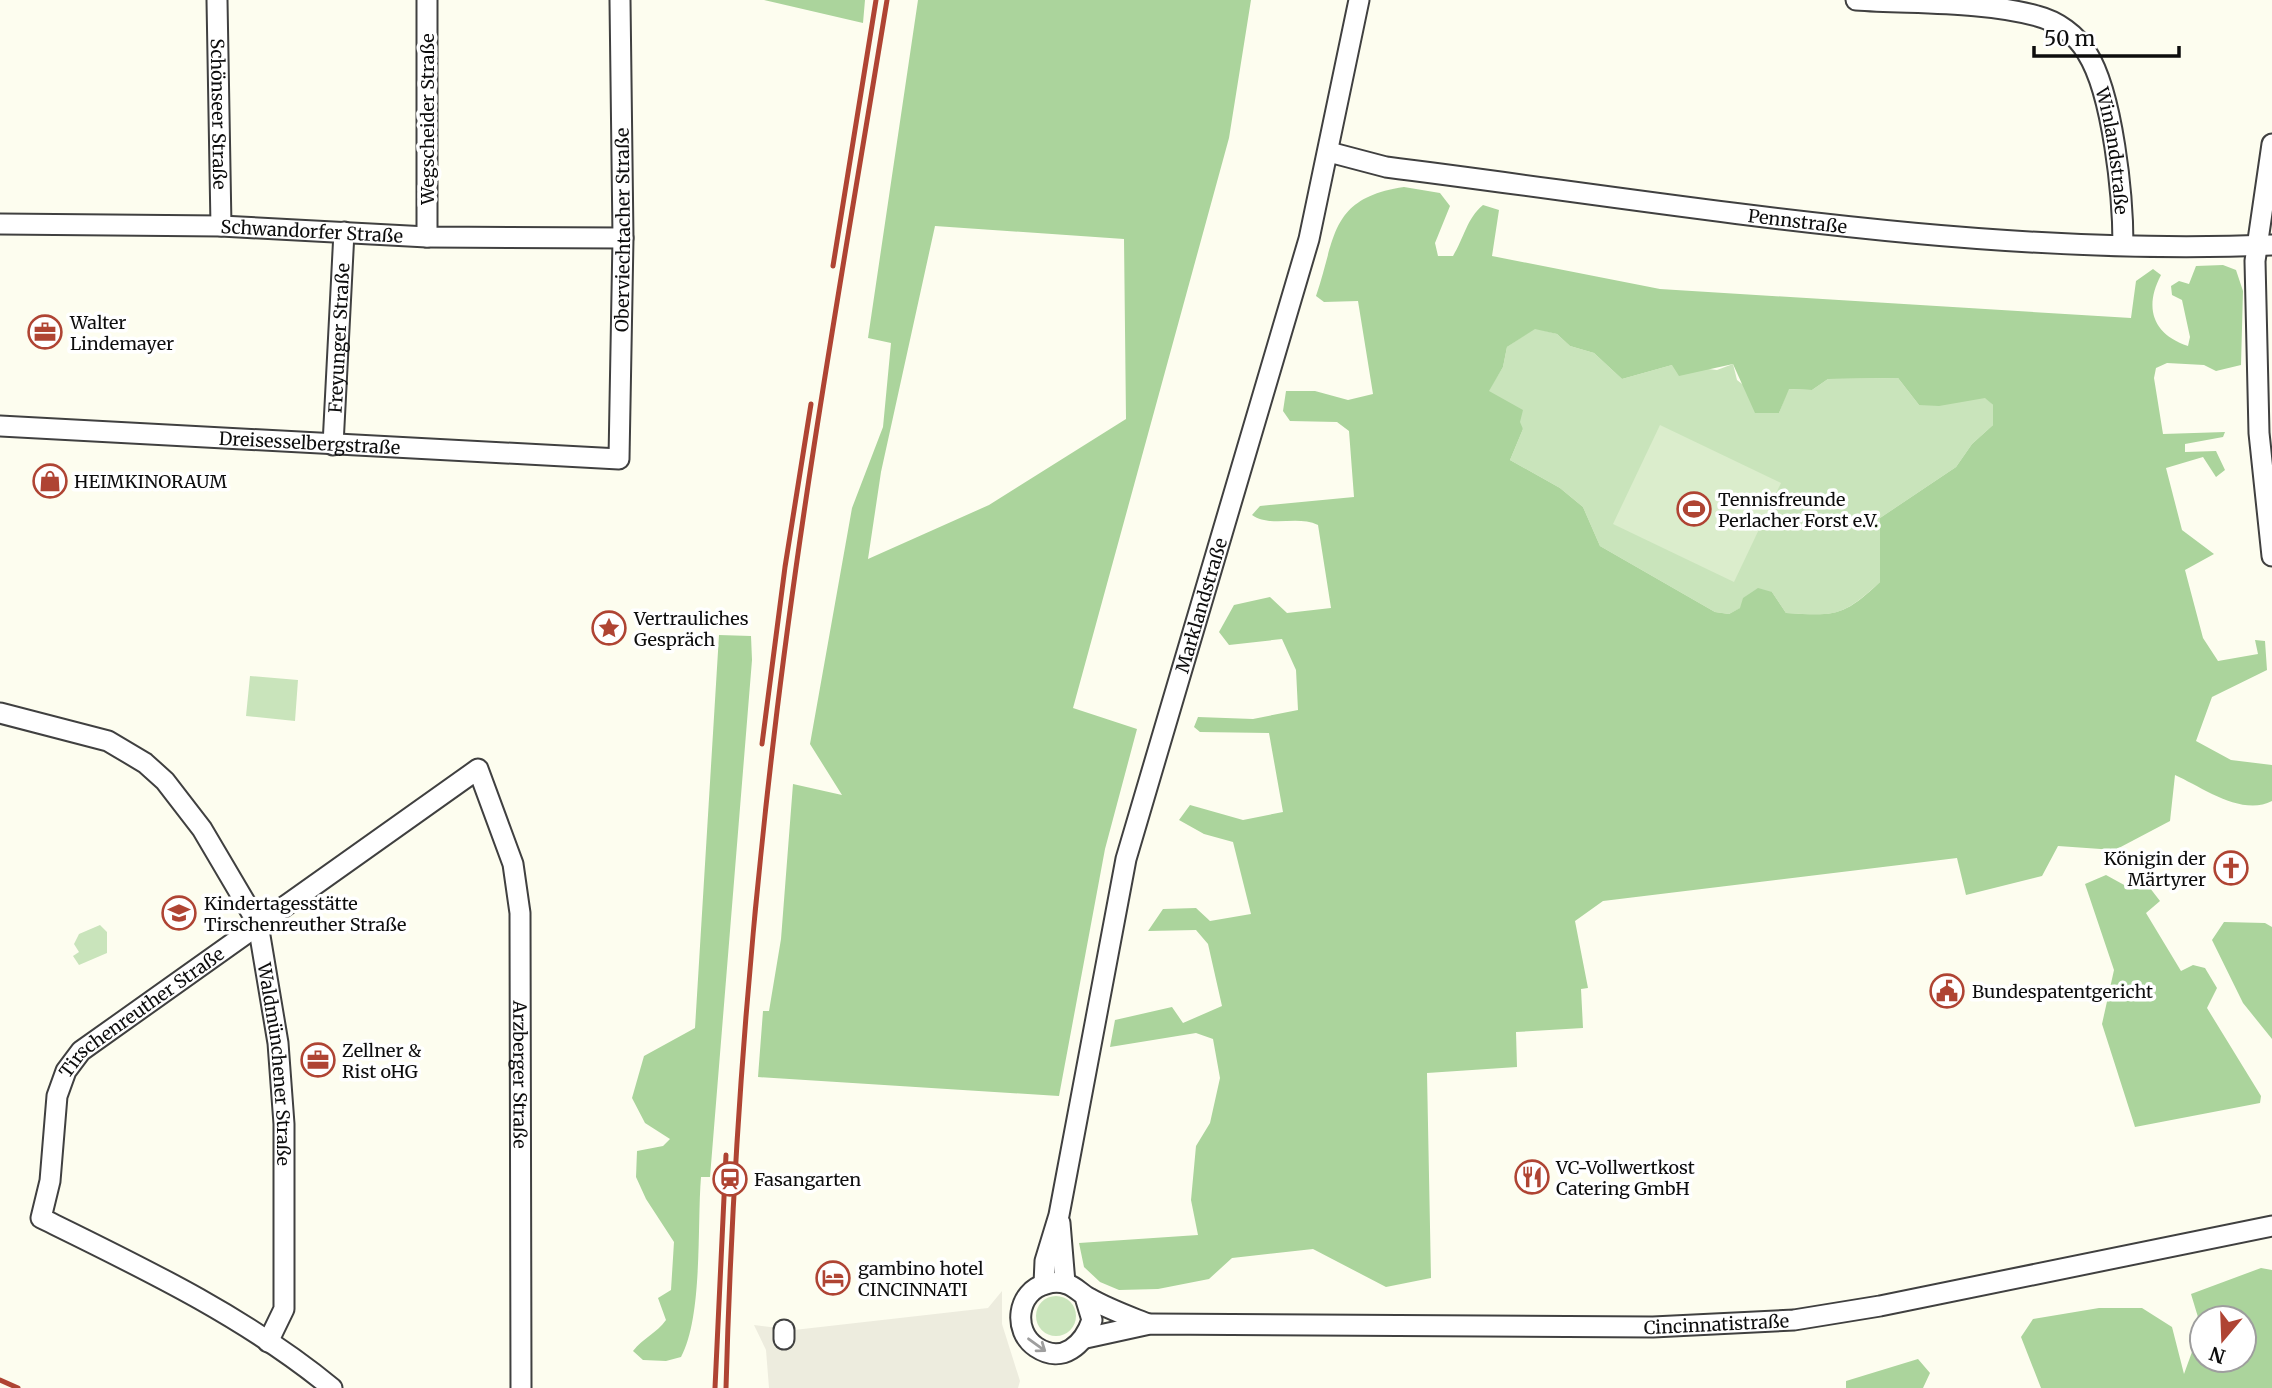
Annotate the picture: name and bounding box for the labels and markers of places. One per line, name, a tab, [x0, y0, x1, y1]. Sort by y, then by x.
place label: Walter Lindemayer	[69, 311, 174, 355]
office icon: Walter Lindemayer	[26, 313, 64, 351]
shop icon: HEIMKINORAUM	[31, 462, 69, 500]
place label: HEIMKINORAUM	[74, 470, 227, 493]
place label: Tennisfreunde Perlacher Forst e.V.	[1718, 488, 1878, 532]
sports icon: Tennisfreunde Perlacher Forst e.V.	[1675, 490, 1713, 528]
place label: Vertrauliches Gespräch	[633, 607, 749, 651]
place icon: Vertrauliches Gespräch	[590, 609, 628, 647]
place label: Königin der Märtyrer	[2104, 847, 2206, 891]
church icon: Königin der Märtyrer	[2212, 849, 2250, 887]
place label: Kindertagesstätte Tirschenreuther Straße	[204, 892, 406, 936]
school or university icon: Kindertagesstätte Tirschenreuther Straße	[160, 894, 198, 932]
public building icon: Bundespatentgericht	[1928, 972, 1966, 1010]
place label: Bundespatentgericht	[1972, 980, 2153, 1003]
place label: Zellner & Rist oHG	[342, 1039, 422, 1083]
office icon: Zellner & Rist oHG	[299, 1041, 337, 1079]
place label: VC-Vollwertkost Catering GmbH	[1555, 1156, 1695, 1200]
restaurant icon: VC-Vollwertkost Catering GmbH	[1513, 1158, 1551, 1196]
station icon: Fasangarten	[711, 1160, 749, 1198]
place label: Fasangarten	[754, 1168, 861, 1191]
place label: gambino hotel CINCINNATI	[858, 1257, 984, 1301]
hotel icon: gambino hotel CINCINNATI	[814, 1259, 852, 1297]

